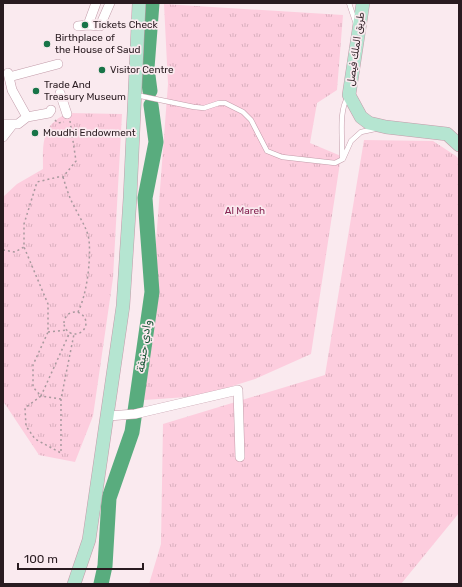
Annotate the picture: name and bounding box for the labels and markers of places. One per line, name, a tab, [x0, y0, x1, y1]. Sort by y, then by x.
place label: Tickets Check	[93, 19, 159, 31]
marker: Tickets Check	[80, 20, 90, 30]
place label: Birthplace of the House of Saud	[55, 32, 141, 56]
marker: Birthplace of the House of Saud	[42, 39, 52, 49]
place label: Visitor Centre	[110, 64, 174, 76]
marker: Visitor Centre	[97, 65, 107, 75]
place label: Trade And Treasury Museum	[44, 79, 126, 103]
marker: Trade And Treasury Museum	[31, 86, 41, 96]
place label: Moudhi Endowment	[43, 127, 136, 139]
marker: Moudhi Endowment	[30, 128, 40, 138]

